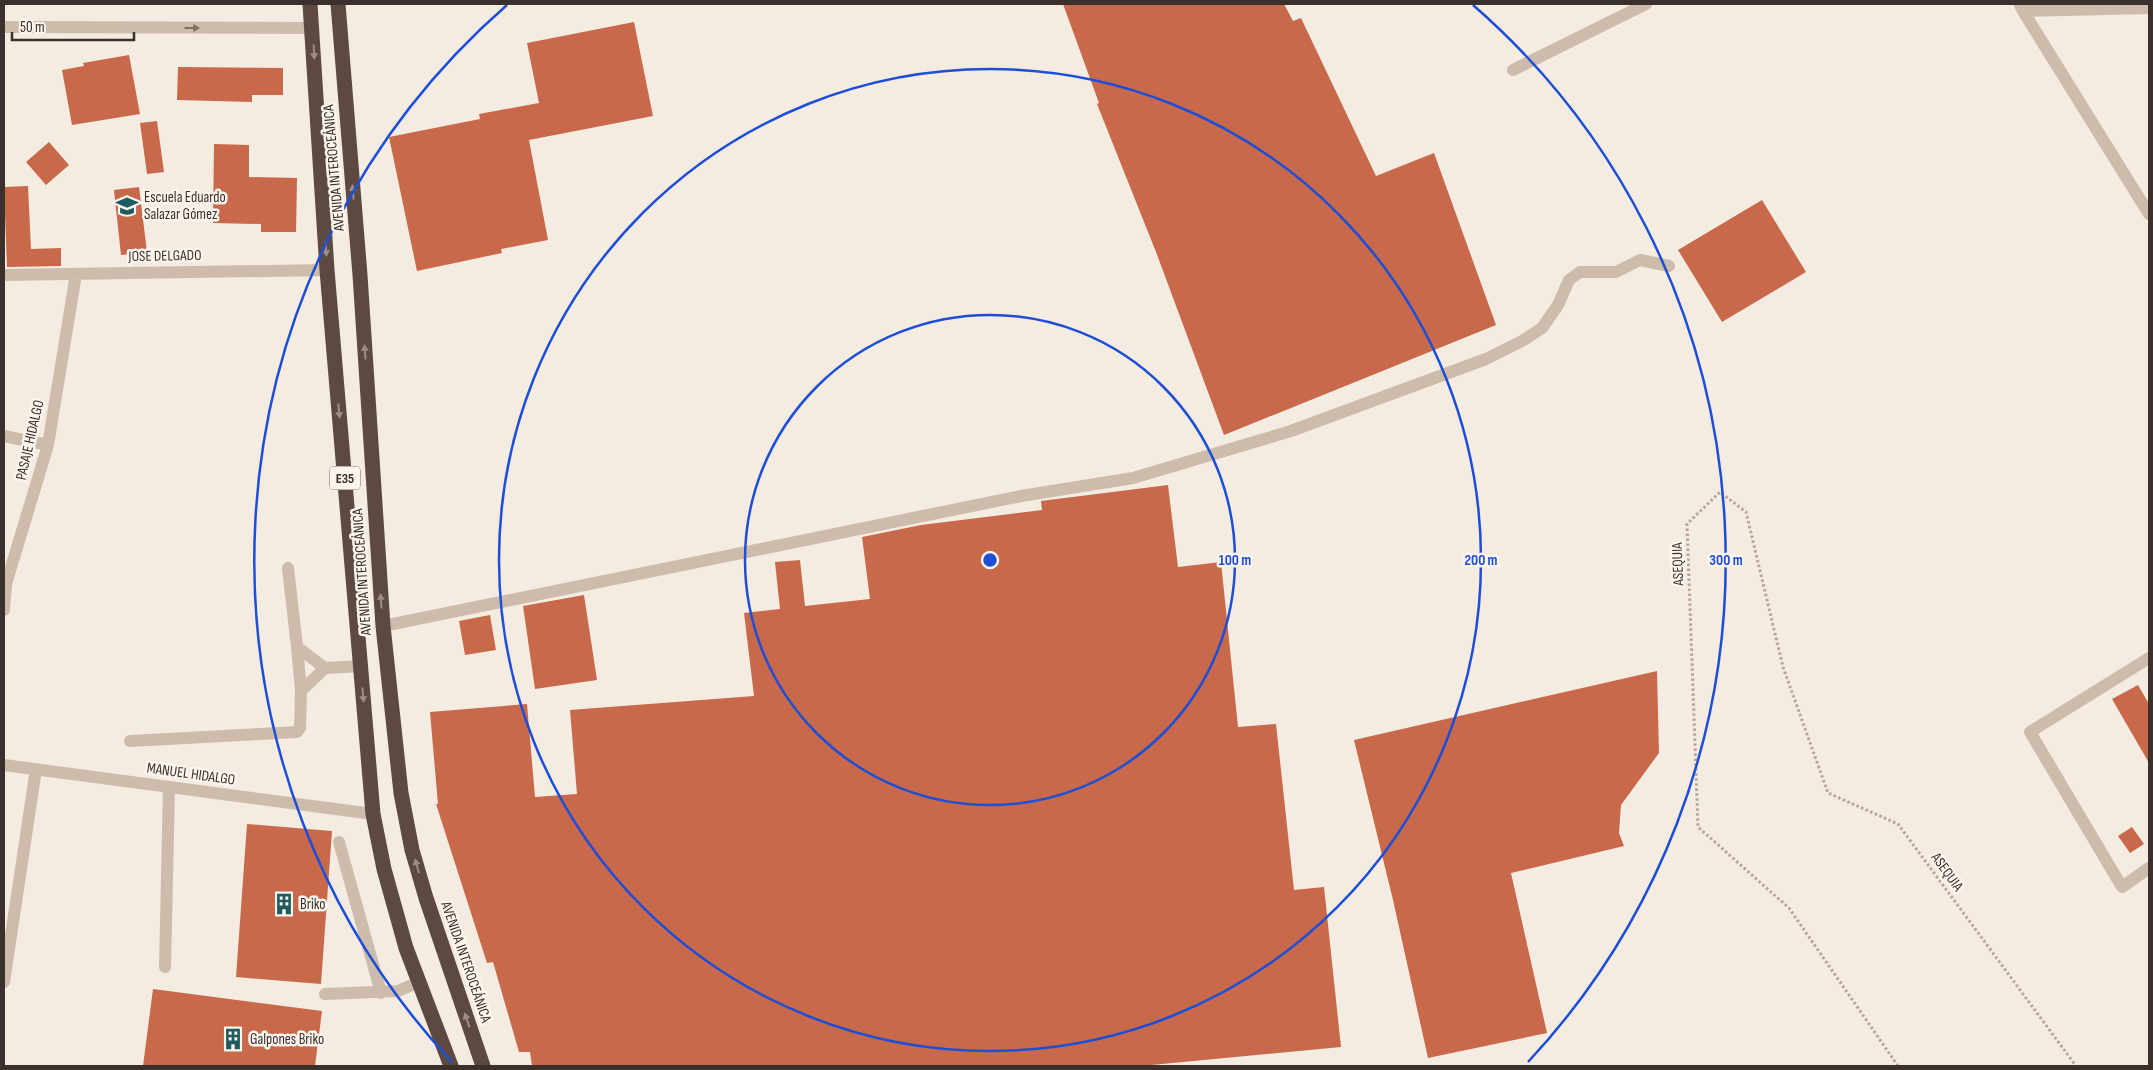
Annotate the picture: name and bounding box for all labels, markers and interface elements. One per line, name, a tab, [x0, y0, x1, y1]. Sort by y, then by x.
scale bar	[12, 10, 135, 42]
text: 50 m	[20, 18, 45, 37]
one-way arrow	[185, 24, 201, 32]
one-way arrow	[311, 45, 319, 61]
street label: AVENIDA INTEROCEÁNICA	[319, 103, 349, 233]
one-way arrow	[349, 183, 357, 199]
place label: Escuela Eduardo Salazar Gómez	[144, 188, 226, 224]
school or university icon: Escuela Eduardo Salazar Gómez	[114, 193, 140, 219]
one-way arrow	[322, 242, 330, 258]
street label: JOSE DELGADO	[127, 246, 202, 266]
one-way arrow	[360, 343, 368, 359]
street label: PASAJE HIDALGO	[12, 398, 48, 482]
one-way arrow	[335, 404, 343, 420]
road number: E35	[330, 466, 360, 489]
street label: AVENIDA INTEROCEÁNICA	[348, 507, 376, 637]
street label: ASEQUIA	[1668, 542, 1688, 587]
centre of rings	[981, 551, 999, 569]
text: 100 m	[1219, 551, 1251, 570]
text: 200 m	[1464, 551, 1498, 570]
text: 300 m	[1709, 551, 1743, 570]
one-way arrow	[377, 593, 385, 609]
one-way arrow	[359, 688, 367, 704]
street label: MANUEL HIDALGO	[146, 758, 236, 790]
street label: ASEQUIA	[1926, 848, 1968, 895]
one-way arrow	[412, 858, 420, 873]
building icon: Briko	[271, 891, 297, 917]
place label: Briko	[300, 895, 326, 914]
street label: AVENIDA INTEROCEÁNICA	[436, 898, 496, 1026]
one-way arrow	[463, 1012, 471, 1027]
building icon: Galpones Briko	[220, 1026, 246, 1052]
place label: Galpones Briko	[250, 1030, 324, 1049]

